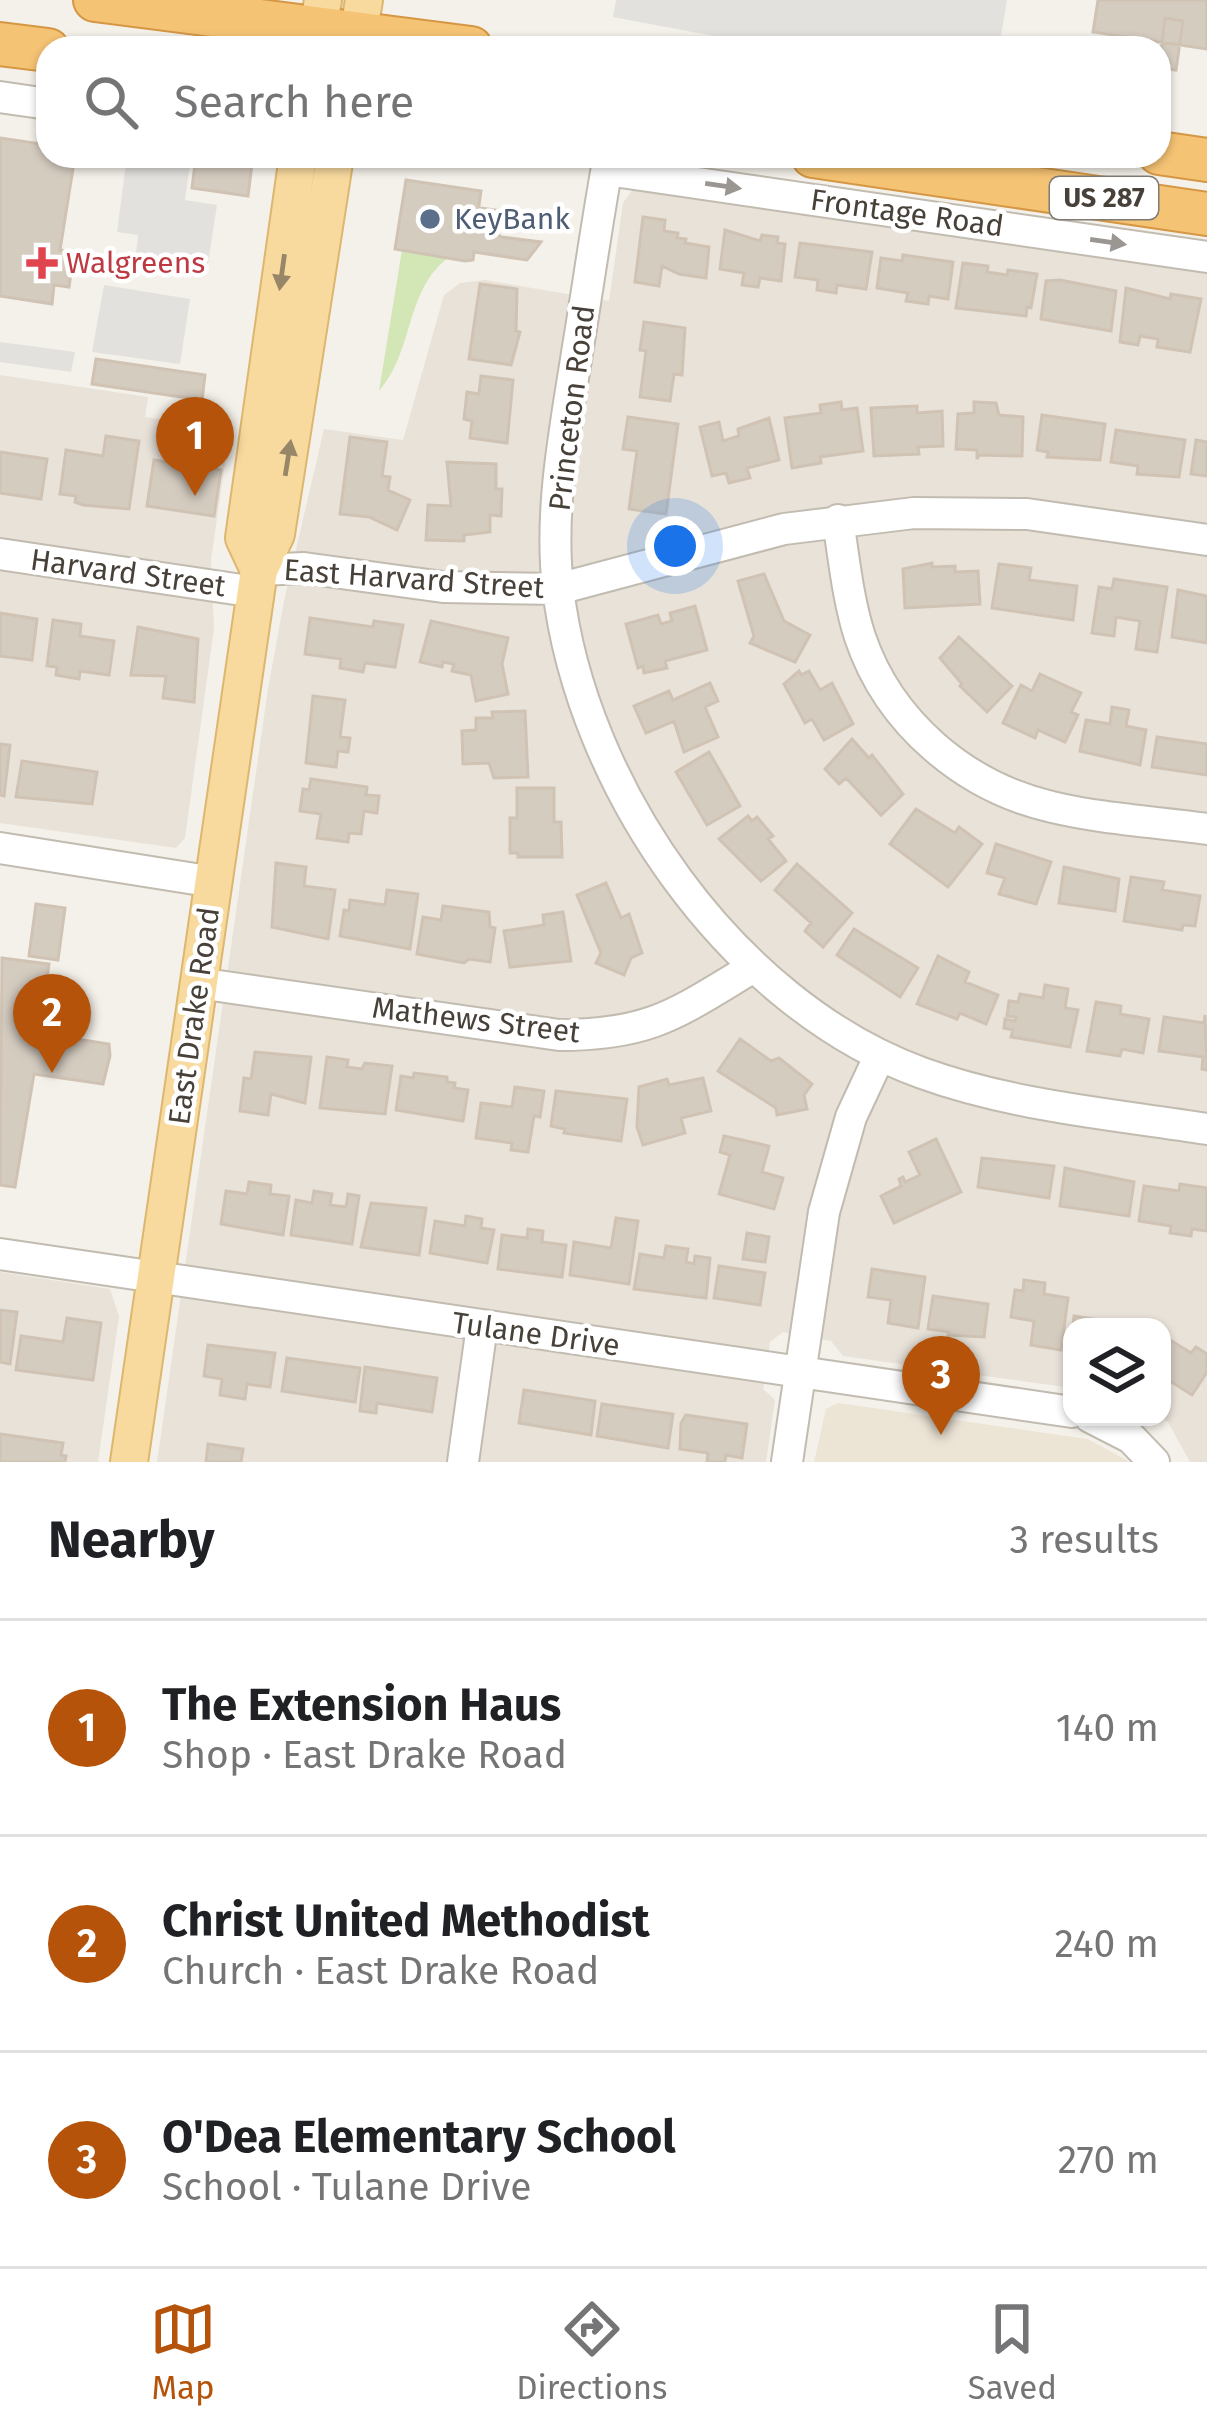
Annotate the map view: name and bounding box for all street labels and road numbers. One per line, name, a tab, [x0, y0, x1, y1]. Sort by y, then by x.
road number: US 287	[1050, 177, 1158, 219]
street label: Frontage Road	[808, 182, 1006, 244]
street label: Princeton Road	[542, 303, 602, 513]
street label: Harvard Street	[28, 541, 228, 605]
street label: East Harvard Street	[282, 552, 546, 606]
street label: East Drake Road	[161, 905, 227, 1127]
street label: Mathews Street	[370, 989, 582, 1051]
street label: Tulane Drive	[450, 1304, 622, 1364]

